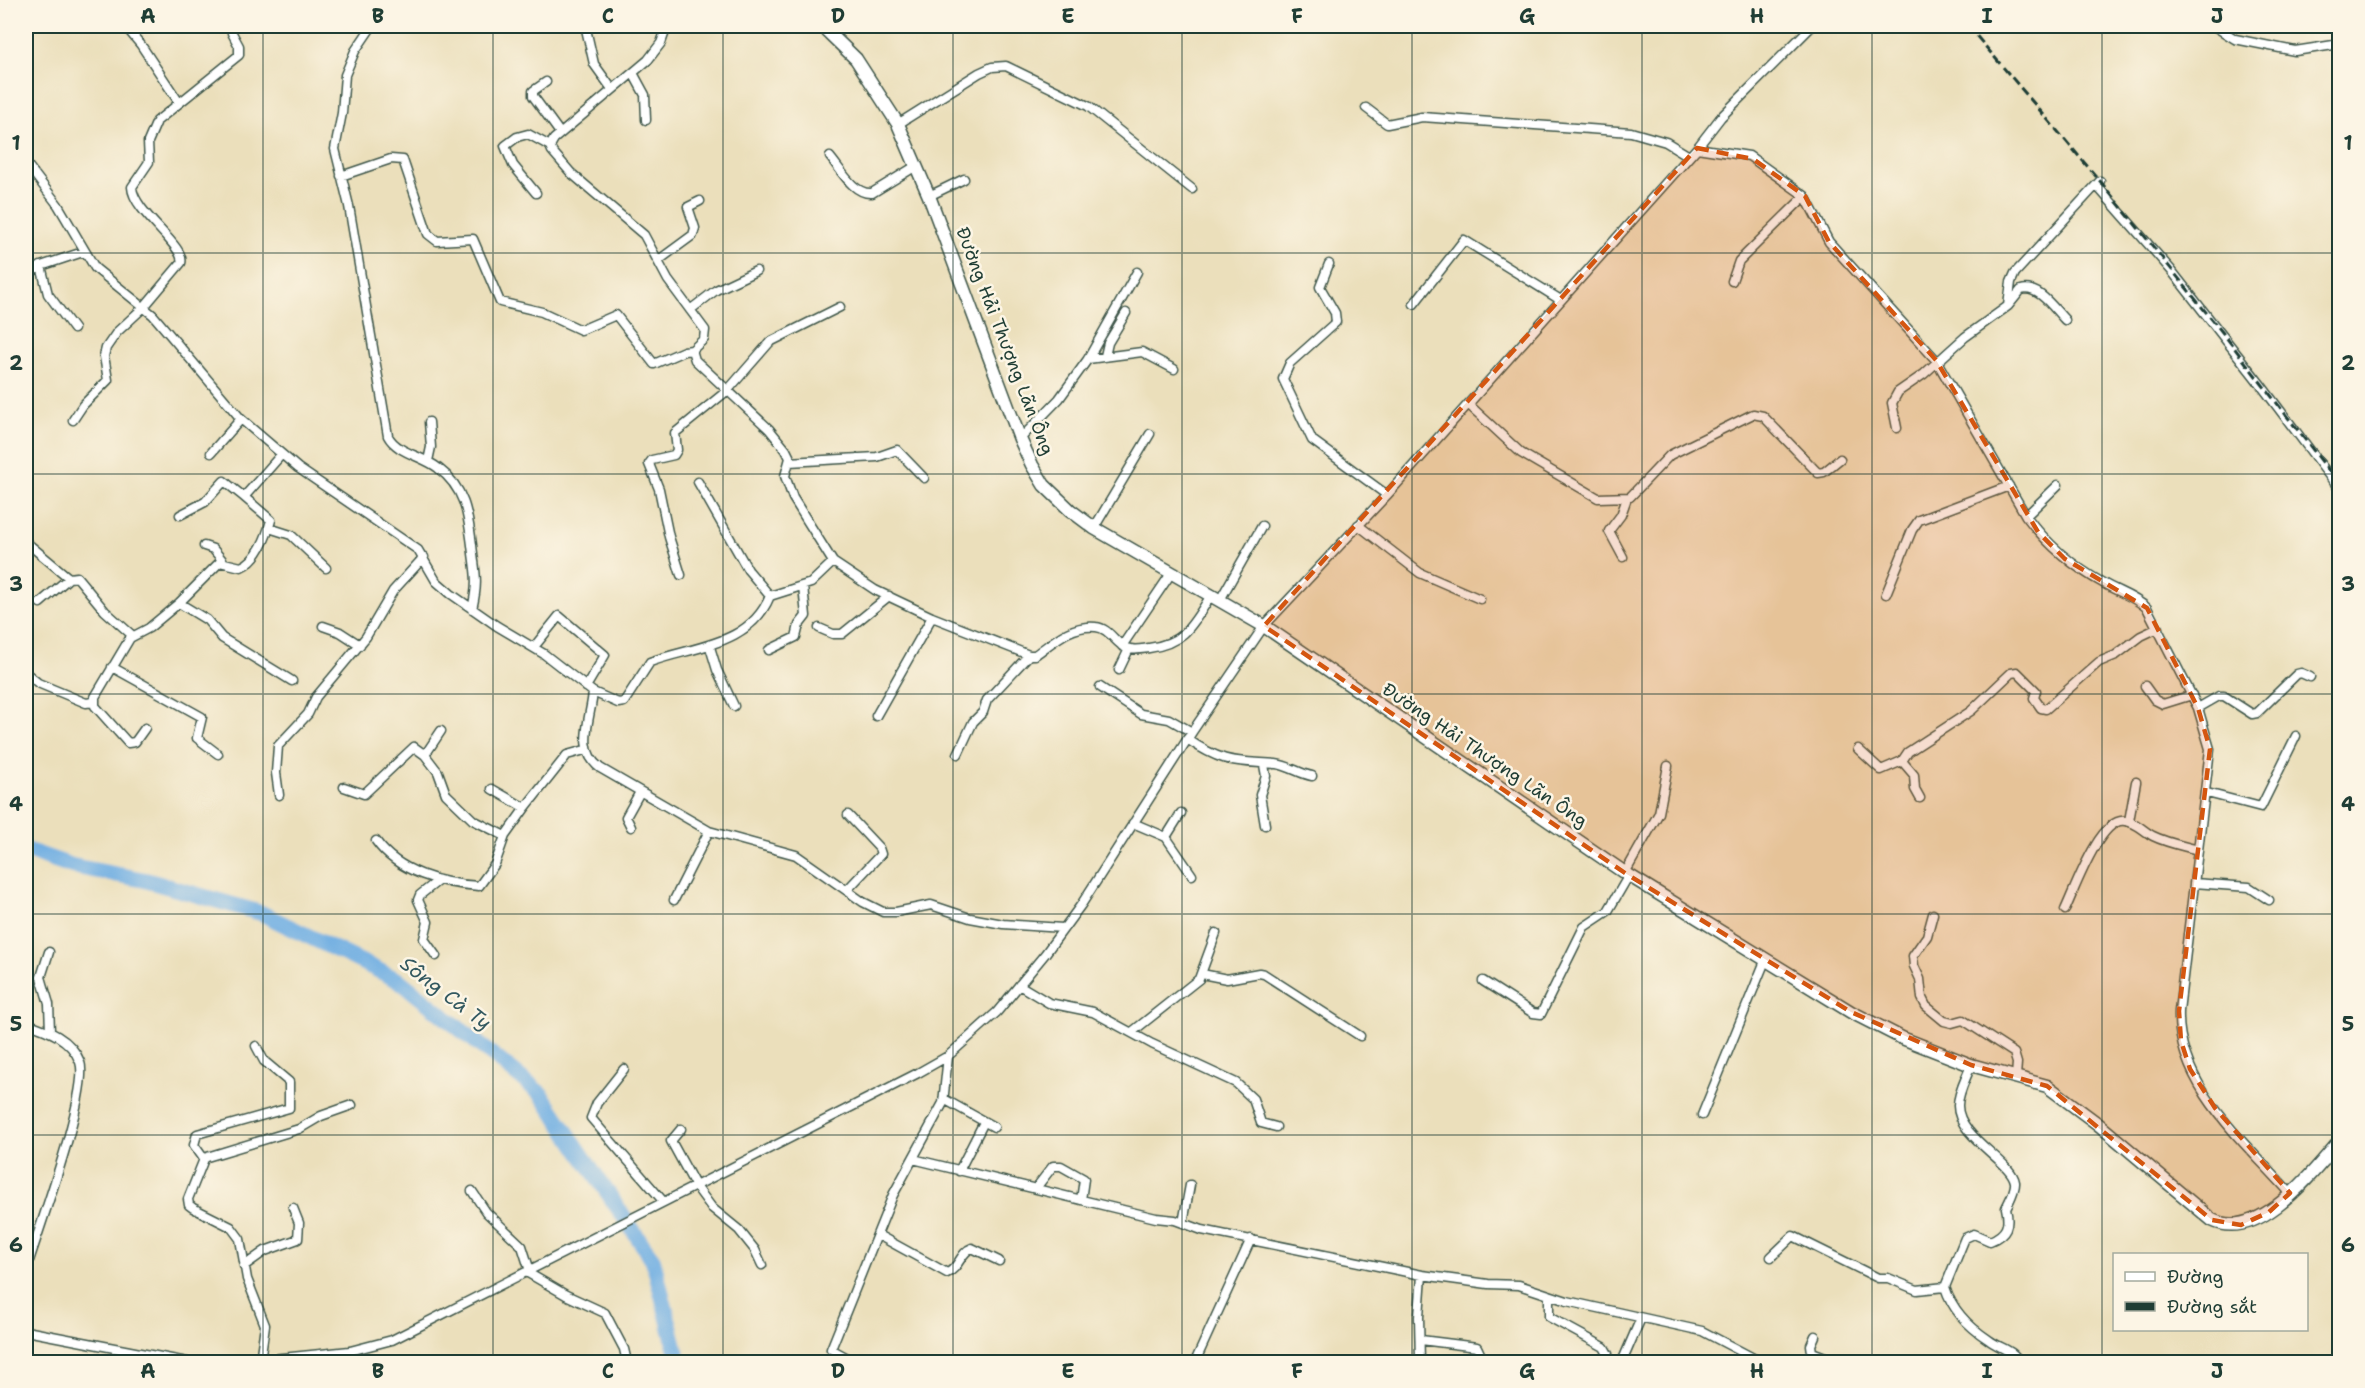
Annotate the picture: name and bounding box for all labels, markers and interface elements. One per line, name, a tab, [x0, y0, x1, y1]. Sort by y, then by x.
text: A	[140, 3, 156, 29]
text: B	[372, 3, 384, 29]
text: C	[602, 3, 614, 29]
text: D	[831, 3, 845, 29]
text: E	[1061, 3, 1075, 29]
text: F	[1291, 3, 1303, 29]
text: G	[1519, 3, 1535, 29]
text: H	[1750, 3, 1764, 29]
text: I	[1981, 3, 1993, 29]
text: J	[2211, 3, 2224, 29]
text: 1	[11, 130, 21, 156]
text: 1	[2343, 130, 2353, 156]
street label: Đường Hải Thượng Lãn Ông	[950, 223, 1060, 459]
text: 2	[9, 350, 23, 376]
text: 2	[2341, 350, 2355, 376]
text: 3	[9, 571, 23, 597]
text: 3	[2341, 571, 2355, 597]
street label: Đường Hải Thượng Lãn Ông	[1378, 677, 1592, 833]
text: 4	[9, 791, 23, 817]
text: 4	[2341, 791, 2355, 817]
water label: Sông Cà Ty	[395, 950, 497, 1036]
text: 5	[10, 1011, 22, 1037]
text: 5	[2342, 1011, 2354, 1037]
text: 6	[9, 1232, 23, 1258]
text: 6	[2341, 1232, 2355, 1258]
legend	[2113, 1253, 2308, 1331]
text: Đường	[2167, 1265, 2224, 1289]
text: Đường sắt	[2167, 1295, 2257, 1319]
text: A	[140, 1358, 156, 1384]
text: B	[372, 1358, 384, 1384]
text: C	[602, 1358, 614, 1384]
text: D	[831, 1358, 845, 1384]
text: E	[1061, 1358, 1075, 1384]
text: F	[1291, 1358, 1303, 1384]
text: G	[1519, 1358, 1535, 1384]
text: H	[1750, 1358, 1764, 1384]
text: I	[1981, 1358, 1993, 1384]
text: J	[2211, 1358, 2224, 1384]

